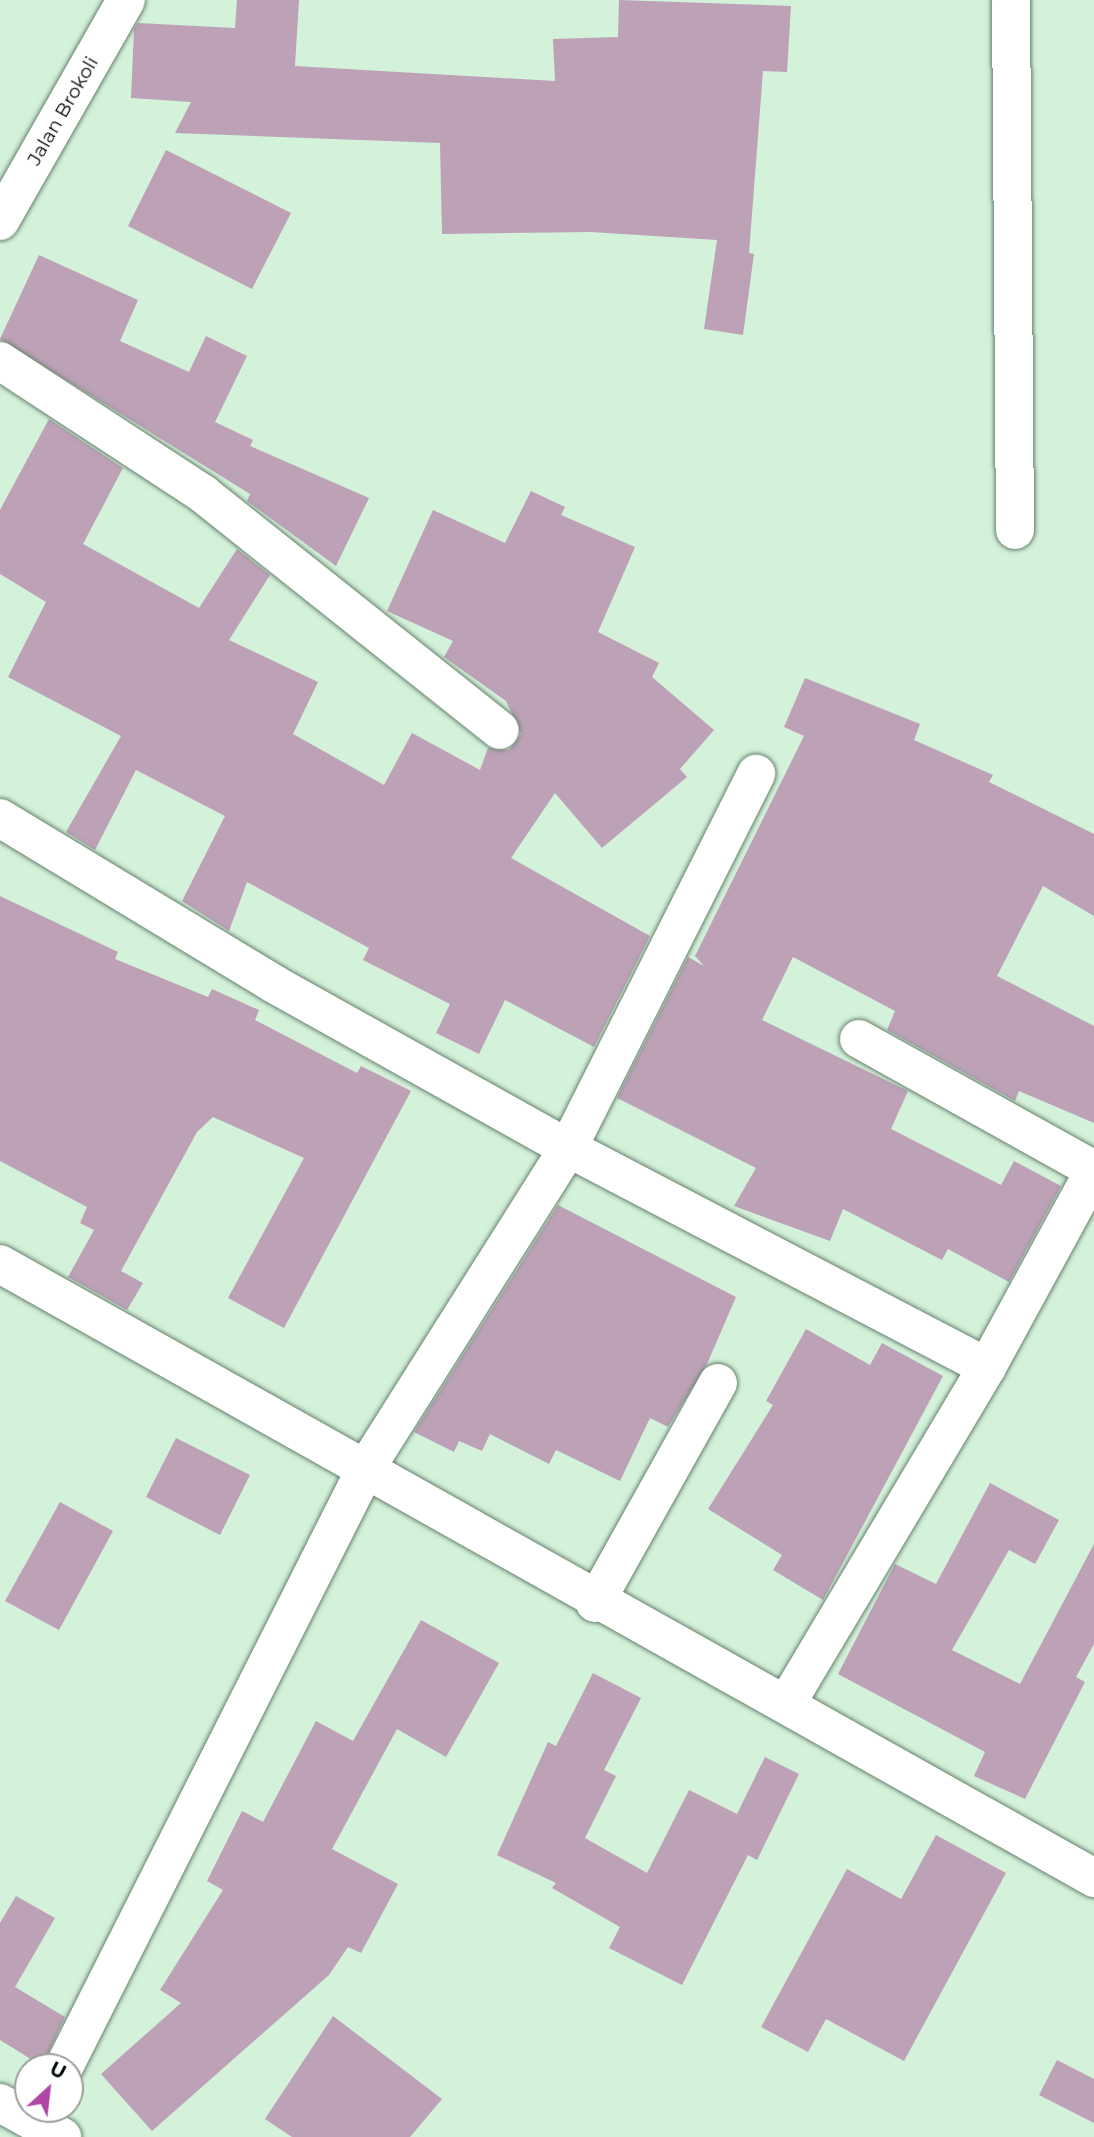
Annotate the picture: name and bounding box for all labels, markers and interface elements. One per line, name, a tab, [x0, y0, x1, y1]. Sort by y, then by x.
street label: Jalan Brokoli	[23, 53, 103, 169]
north arrow	[14, 2053, 84, 2123]
text: U	[46, 2057, 70, 2084]

